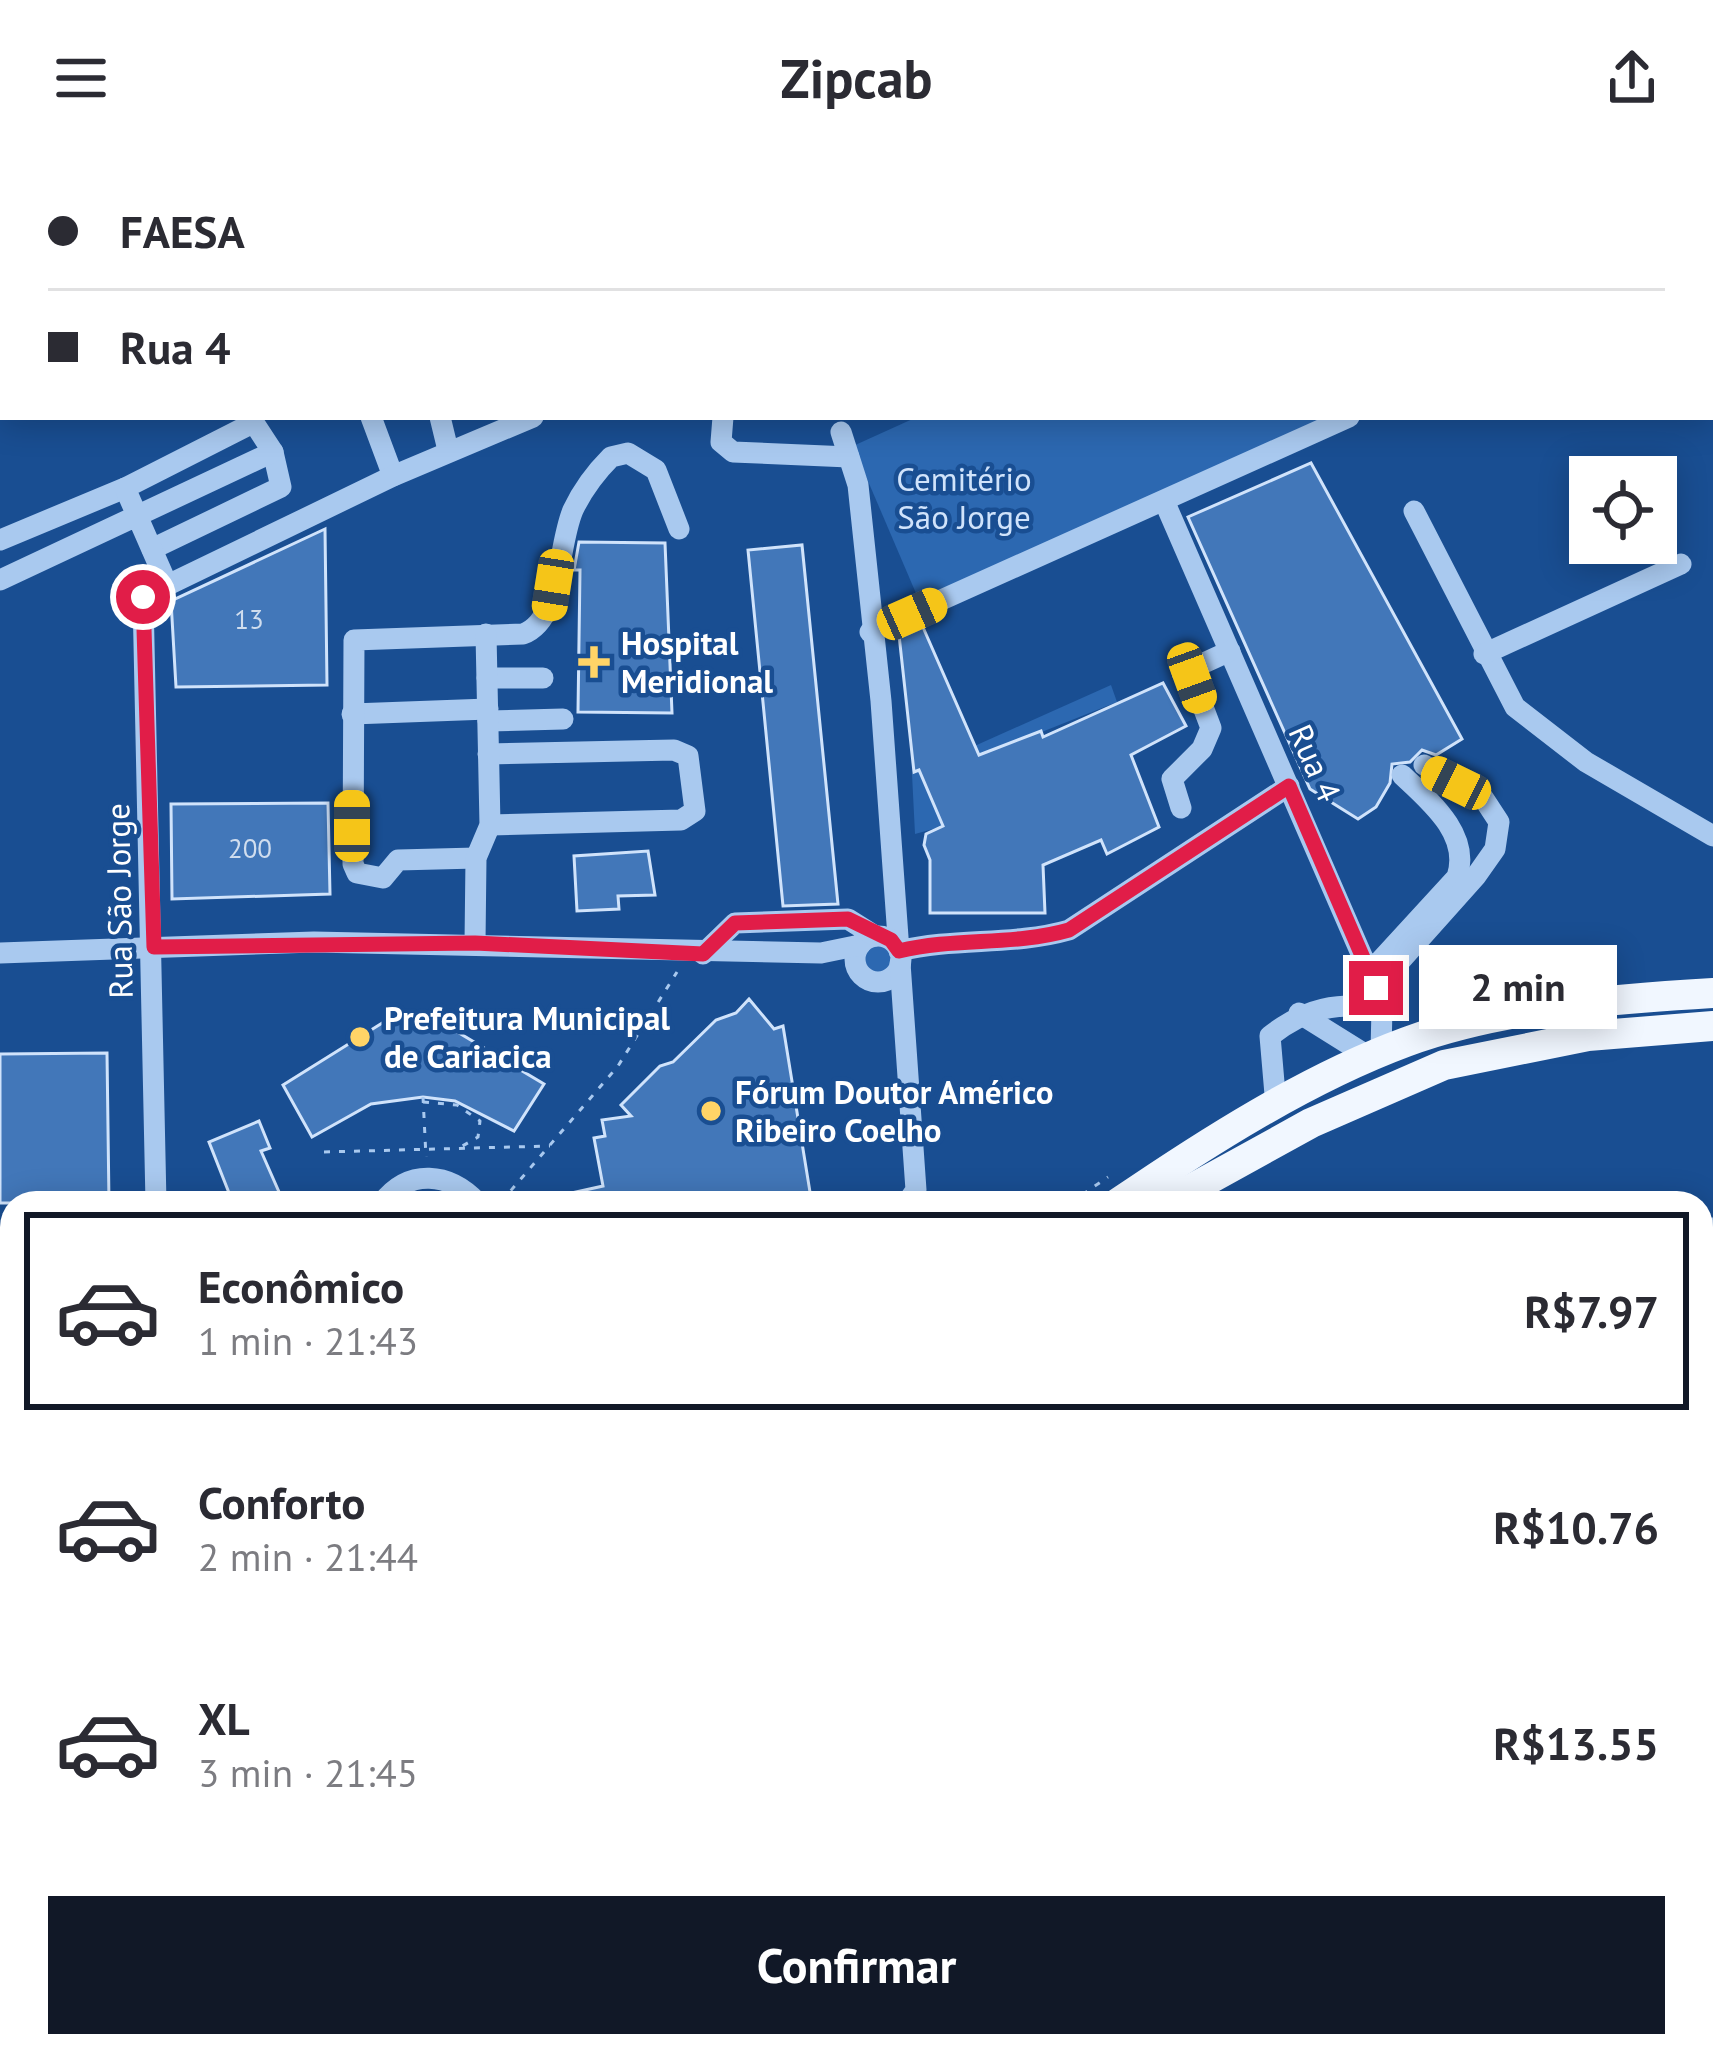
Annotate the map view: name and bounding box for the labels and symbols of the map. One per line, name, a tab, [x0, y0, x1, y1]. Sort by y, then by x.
park label: Cemitério São Jorge	[896, 457, 1032, 538]
car	[530, 547, 576, 623]
route start	[116, 570, 170, 624]
car	[872, 583, 952, 645]
house number: 13	[234, 602, 264, 636]
place label: Hospital Meridional	[621, 621, 773, 702]
car	[1163, 638, 1221, 718]
marker: Hospital Meridional	[578, 646, 610, 678]
street label: Rua 4	[1279, 717, 1351, 808]
car	[1416, 751, 1496, 815]
car	[334, 790, 370, 862]
street label: Rua São Jorge	[95, 803, 142, 999]
house number: 200	[228, 831, 272, 865]
callout: 2 min	[1418, 946, 1616, 1030]
route end	[1349, 961, 1403, 1015]
place label: Prefeitura Municipal de Cariacica	[384, 996, 670, 1077]
marker: Prefeitura Municipal de Cariacica	[347, 1024, 373, 1050]
place label: Fórum Doutor Américo Ribeiro Coelho	[735, 1070, 1053, 1151]
marker: Fórum Doutor Américo Ribeiro Coelho	[698, 1098, 724, 1124]

